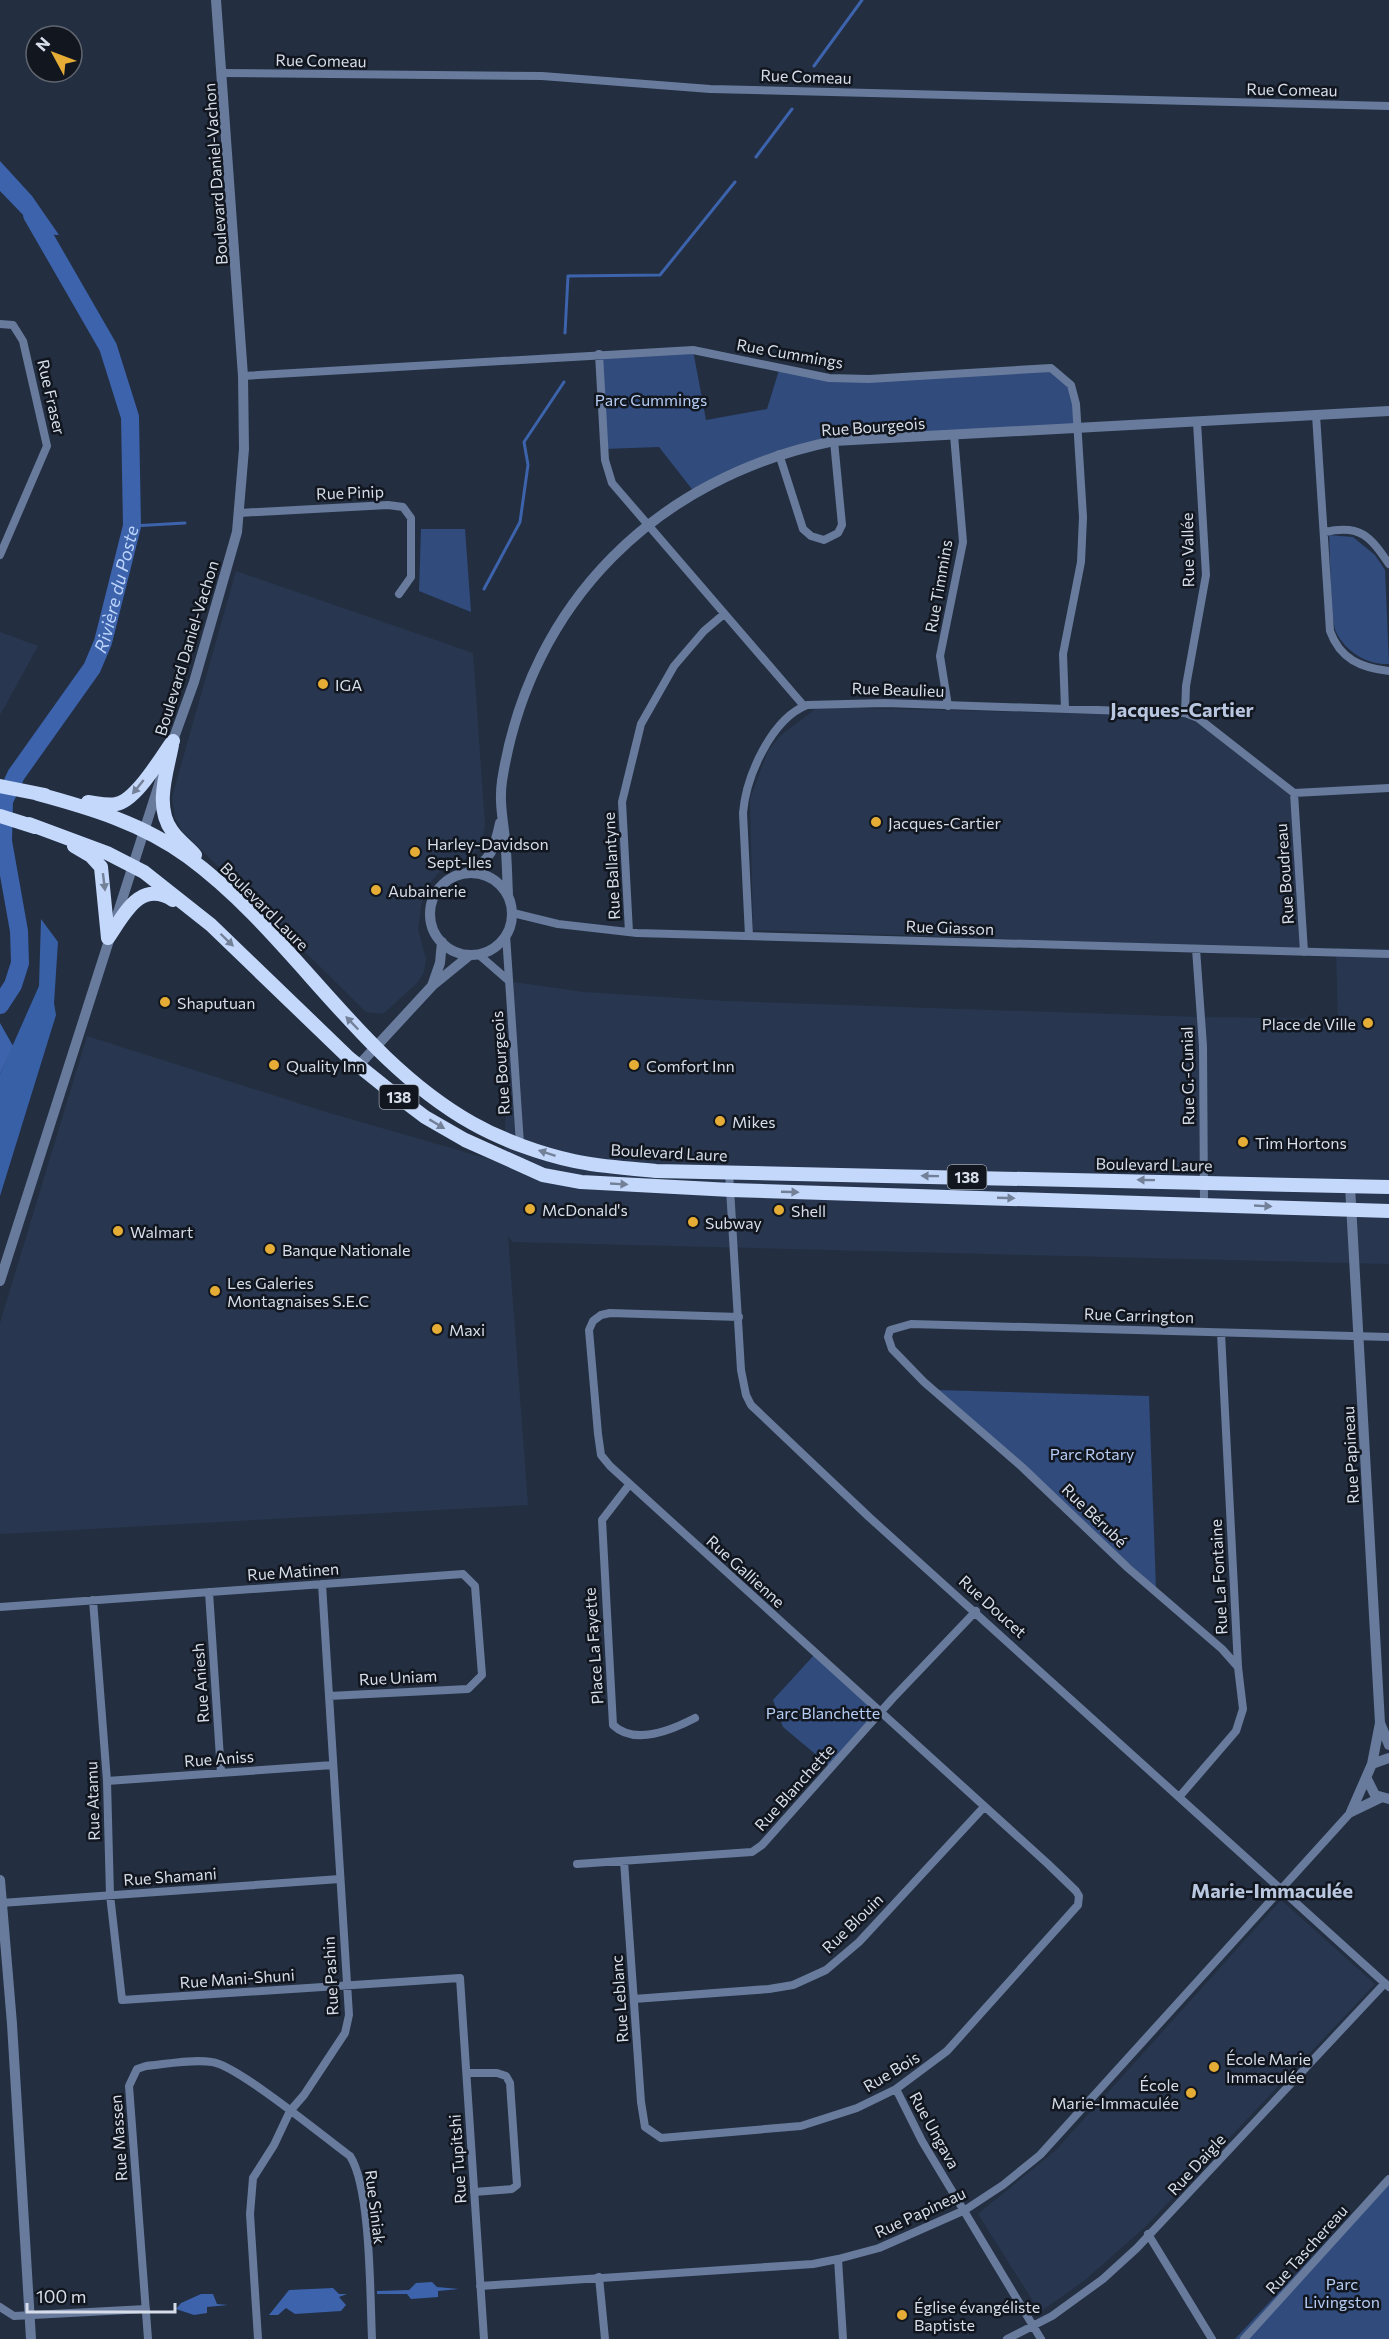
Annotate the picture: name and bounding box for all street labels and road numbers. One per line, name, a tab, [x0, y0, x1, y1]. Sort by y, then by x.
street label: Rue Comeau	[275, 50, 367, 70]
street label: Rue Comeau	[760, 65, 852, 87]
street label: Rue Comeau	[1246, 79, 1338, 99]
street label: Boulevard Daniel-Vachon	[199, 82, 231, 266]
street label: Rue Cummings	[735, 334, 845, 372]
street label: Rue Fraser	[34, 357, 70, 437]
street label: Rue Bourgeois	[820, 413, 926, 439]
street label: Rue Pinip	[316, 481, 384, 503]
street label: Rue Vallée	[1177, 513, 1197, 587]
street label: Rue Timmins	[920, 538, 956, 634]
street label: Boulevard Daniel-Vachon	[150, 558, 222, 738]
street label: Rue Beaulieu	[851, 678, 945, 700]
street label: Rue Ballantyne	[599, 812, 623, 920]
street label: Rue Boudreau	[1271, 823, 1297, 925]
street label: Boulevard Laure	[217, 858, 313, 954]
street label: Rue Giasson	[905, 916, 995, 938]
street label: Rue Bourgeois	[487, 1010, 513, 1116]
street label: Rue G.-Cunial	[1177, 1026, 1197, 1126]
road number: 138	[380, 1085, 418, 1109]
street label: Boulevard Laure	[610, 1139, 728, 1165]
street label: Boulevard Laure	[1095, 1153, 1213, 1175]
road number: 138	[948, 1165, 986, 1189]
street label: Rue Carrington	[1084, 1304, 1194, 1326]
street label: Rue Papineau	[1338, 1406, 1362, 1504]
street label: Rue Bérubé	[1059, 1479, 1131, 1551]
street label: Rue La Fontaine	[1205, 1519, 1231, 1635]
street label: Rue Gallienne	[703, 1531, 789, 1611]
street label: Rue Matinen	[246, 1558, 340, 1584]
street label: Rue Doucet	[955, 1571, 1031, 1642]
street label: Place La Fayette	[579, 1587, 607, 1705]
street label: Rue Aniesh	[188, 1642, 212, 1724]
street label: Rue Uniam	[358, 1665, 438, 1689]
street label: Rue Blanchette	[750, 1740, 838, 1834]
street label: Rue Aniss	[183, 1746, 255, 1770]
street label: Rue Atamu	[81, 1761, 103, 1841]
street label: Rue Shamani	[123, 1863, 217, 1889]
street label: Rue Blouin	[818, 1889, 886, 1957]
street label: Rue Pashin	[318, 1936, 342, 2016]
street label: Rue Leblanc	[606, 1955, 632, 2043]
street label: Rue Mani-Shuni	[179, 1964, 295, 1992]
street label: Rue Bois	[859, 2047, 923, 2095]
street label: Rue Ungava	[906, 2088, 964, 2172]
street label: Rue Massen	[105, 2094, 131, 2182]
street label: Rue Tupitshi	[444, 2114, 470, 2204]
street label: Rue Daigle	[1163, 2130, 1229, 2198]
street label: Rue Siniak	[362, 2169, 390, 2246]
street label: Rue Papineau	[872, 2183, 968, 2241]
street label: Rue Taschereau	[1261, 2201, 1351, 2297]

